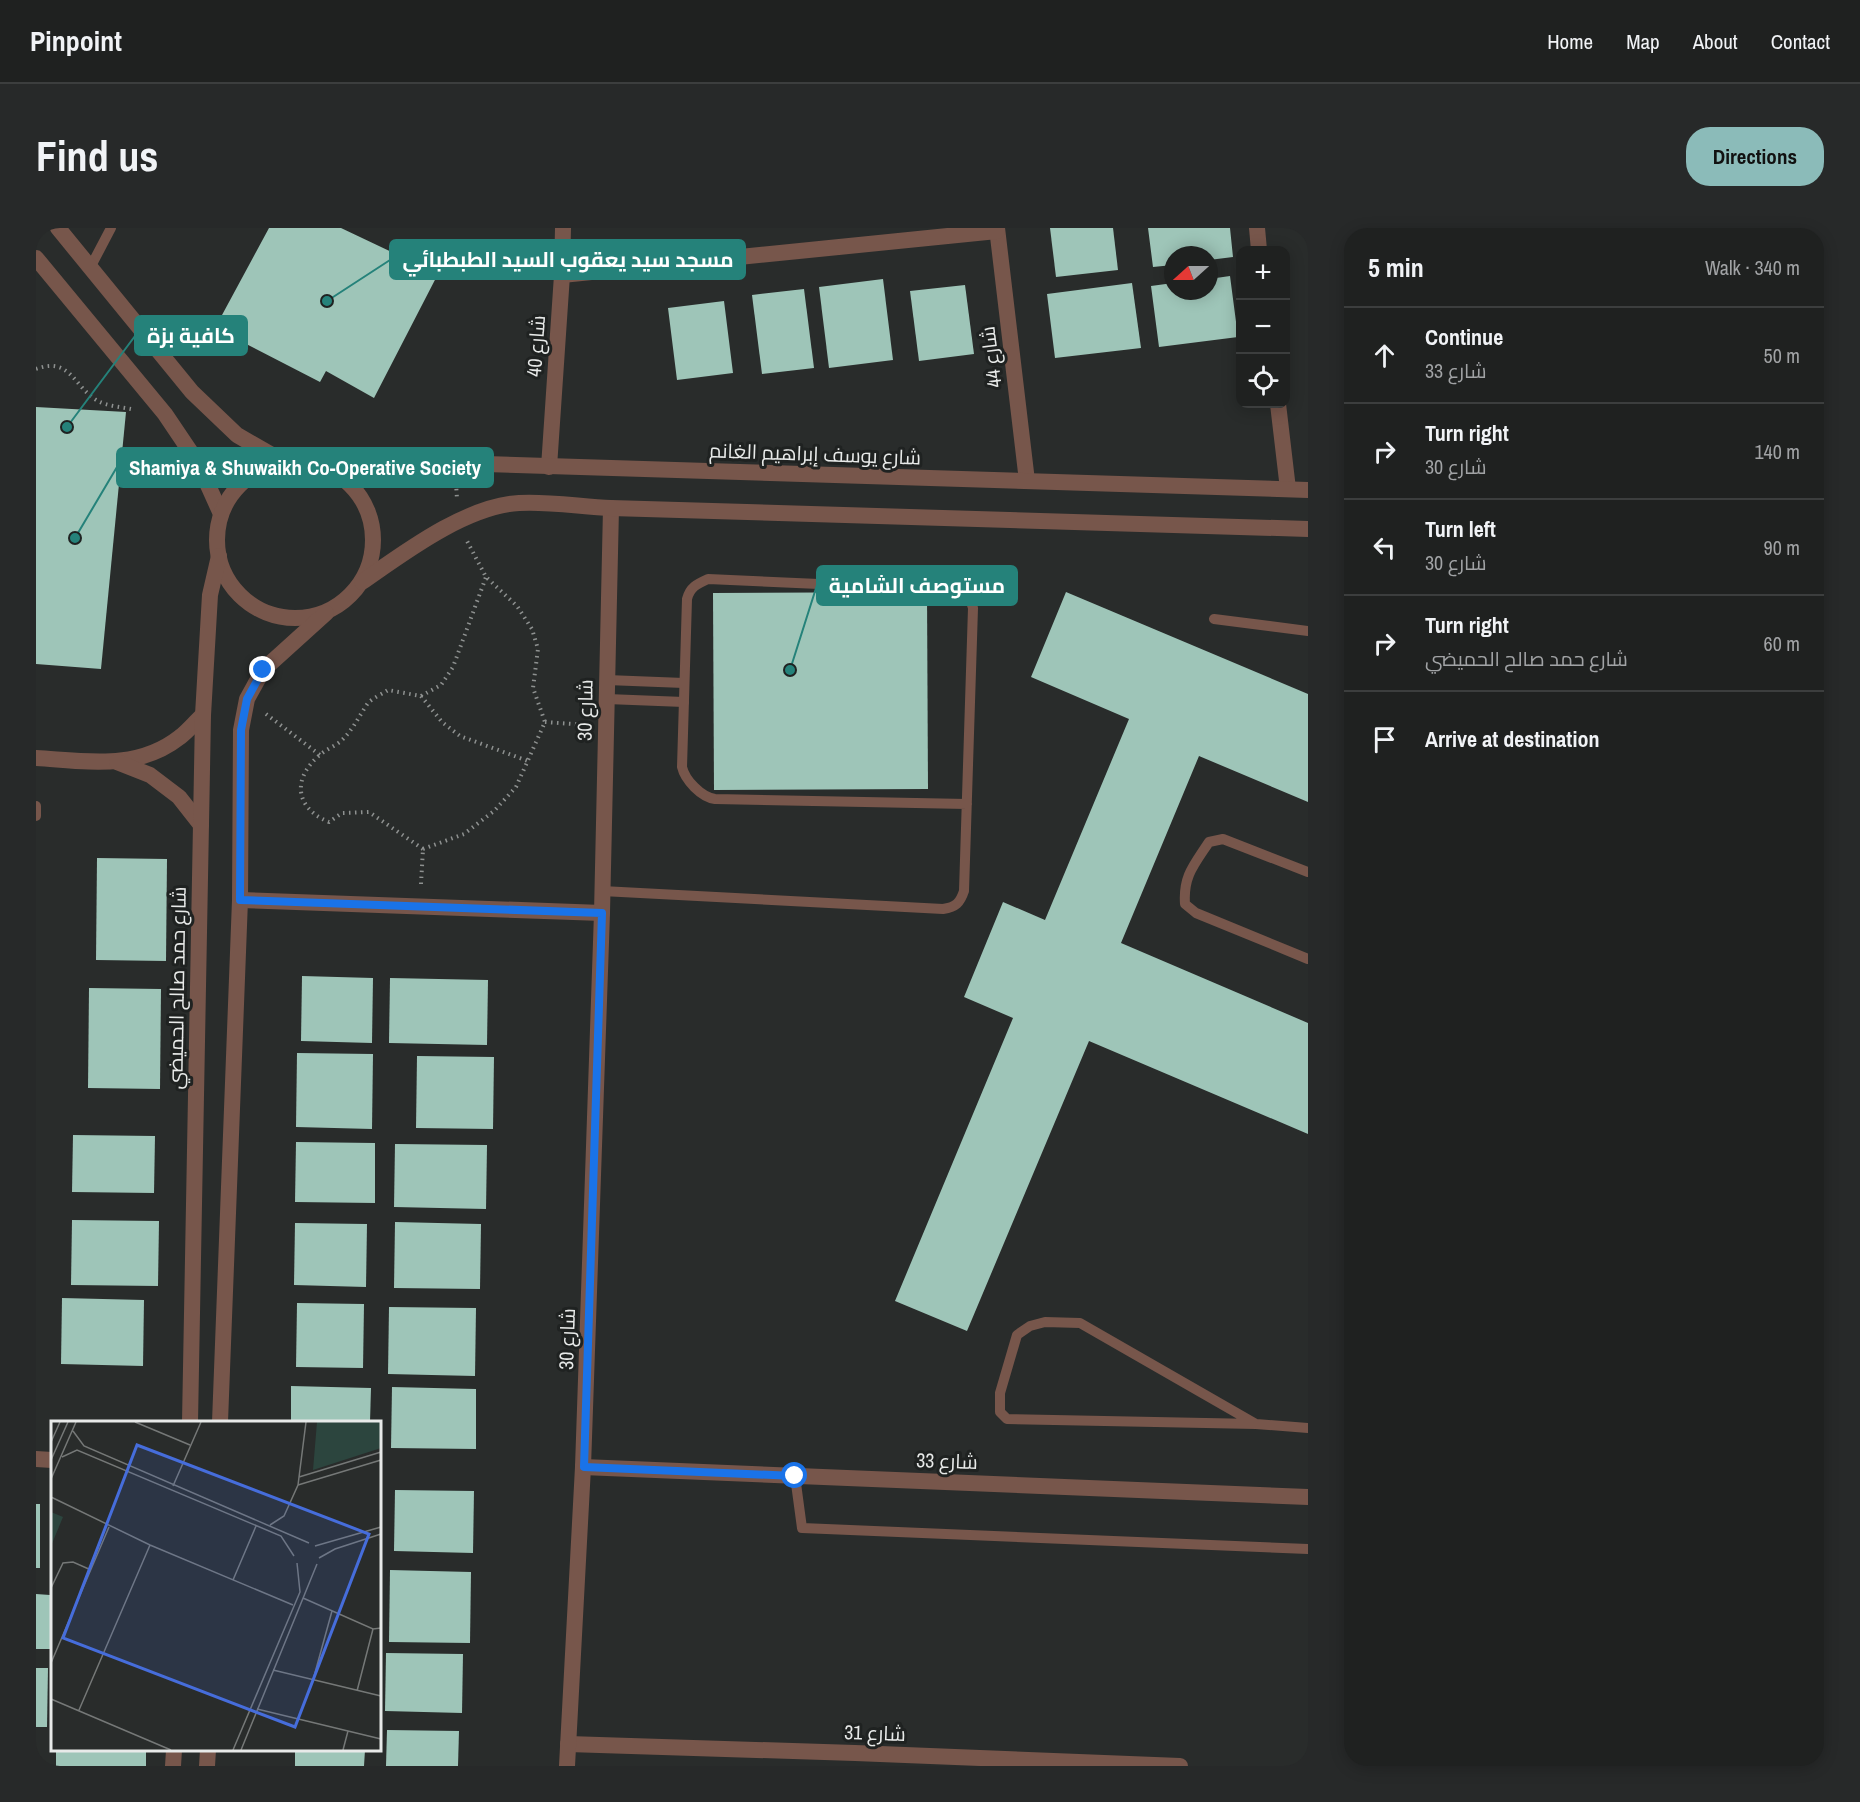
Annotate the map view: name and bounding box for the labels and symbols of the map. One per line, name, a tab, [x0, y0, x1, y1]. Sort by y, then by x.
callout: مسجد سيد يعقوب السيد الطبطبائي	[390, 240, 745, 279]
text: مسجد سيد يعقوب السيد الطبطبائي	[402, 245, 734, 277]
north arrow	[1164, 246, 1218, 300]
street label: شارع 40	[520, 314, 552, 378]
callout: كافية بزة	[135, 316, 247, 355]
text: كافية بزة	[147, 321, 235, 350]
street label: شارع 44	[973, 325, 1009, 389]
street label: شارع يوسف إبراهيم الغانم	[709, 436, 921, 472]
callout: Shamiya & Shuwaikh Co-Operative Society	[117, 448, 493, 487]
text: Shamiya & Shuwaikh Co-Operative Society	[129, 453, 482, 482]
callout: مستوصف الشامية	[817, 566, 1017, 605]
text: مستوصف الشامية	[829, 571, 1005, 600]
route end	[249, 656, 275, 682]
street label: شارع 30	[570, 679, 600, 741]
street label: شارع حمد صالح الحميضي	[161, 886, 194, 1090]
street label: شارع 30	[552, 1308, 582, 1370]
inset map	[51, 1421, 381, 1751]
street label: شارع 33	[916, 1446, 978, 1476]
route start	[781, 1462, 807, 1488]
street label: شارع 31	[844, 1718, 906, 1748]

